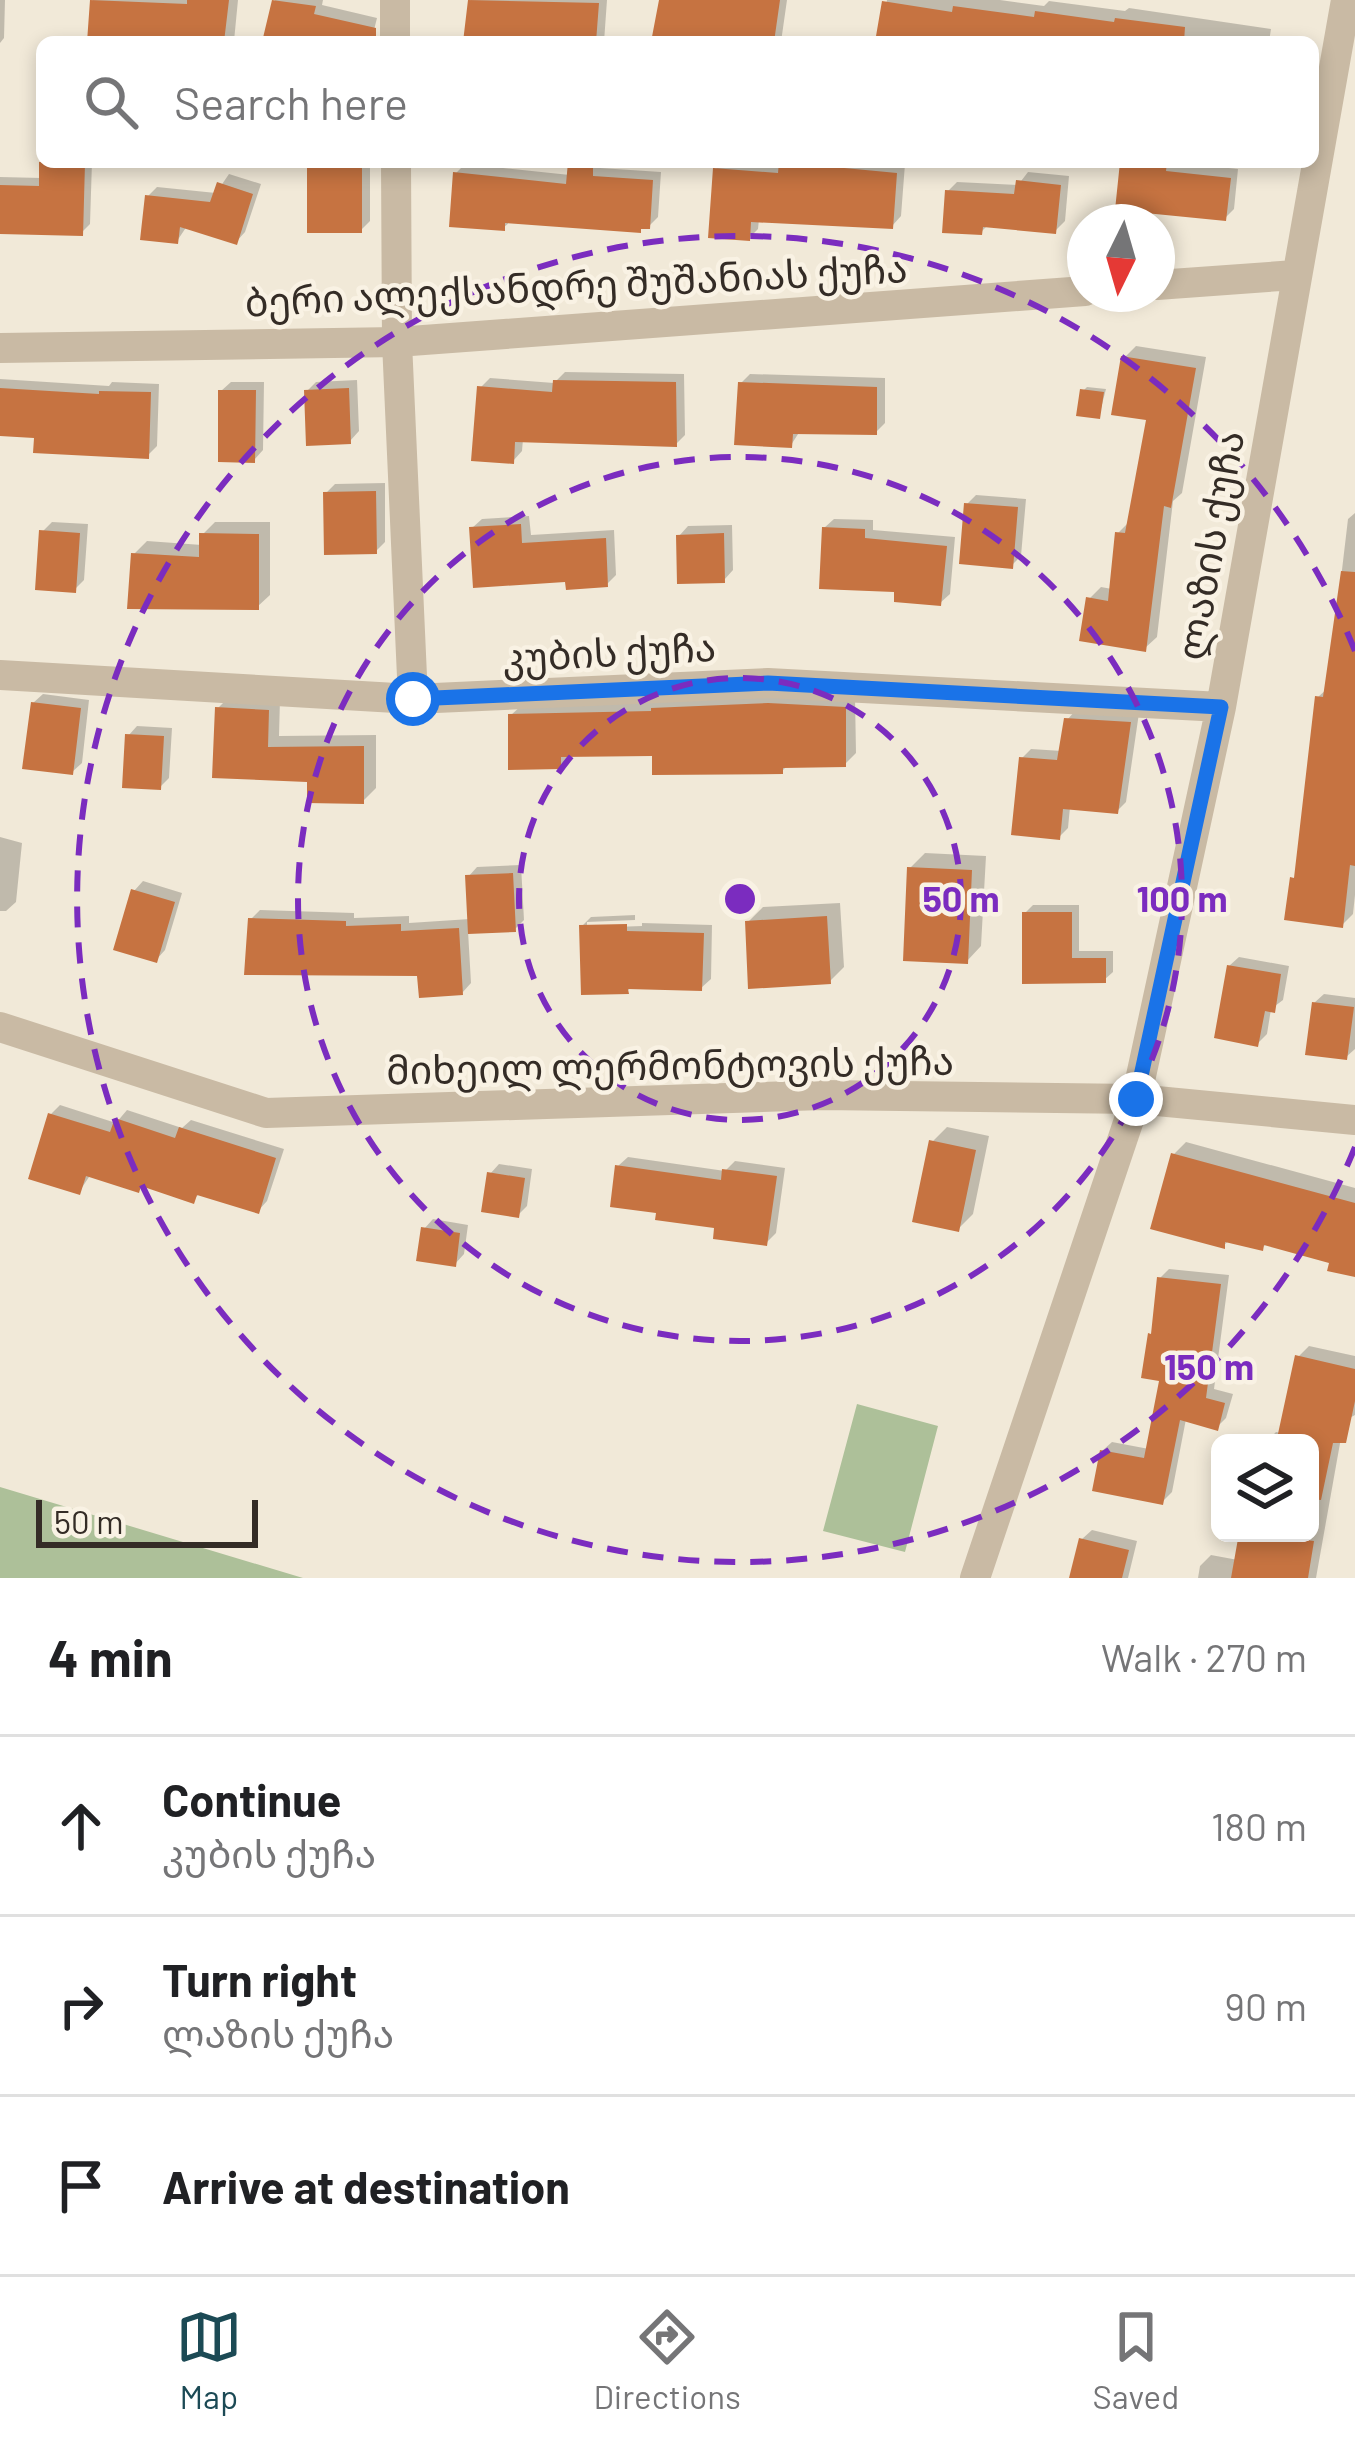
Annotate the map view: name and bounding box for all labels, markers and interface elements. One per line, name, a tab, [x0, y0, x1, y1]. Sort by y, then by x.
search box	[36, 36, 1319, 168]
icon: search	[78, 69, 144, 135]
text: Search here	[174, 75, 408, 129]
north arrow	[1067, 204, 1175, 312]
street label: ბერი ალექსანდრე შუშანიას ქუჩა	[243, 243, 909, 327]
street label: ლაზის ქუჩა	[1166, 427, 1254, 664]
street label: კუბის ქუჩა	[501, 622, 717, 682]
route start	[386, 672, 440, 726]
text: 50 m	[922, 876, 1000, 919]
text: 100 m	[1136, 876, 1228, 919]
centre of rings	[719, 878, 761, 920]
street label: მიხეილ ლერმონტოვის ქუჩა	[386, 1036, 954, 1094]
route end	[1109, 1072, 1163, 1126]
text: 150 m	[1164, 1344, 1254, 1387]
map controls	[1211, 1434, 1319, 1542]
button: layers	[1211, 1434, 1319, 1542]
scale bar	[36, 1494, 258, 1547]
text: 50 m	[54, 1501, 124, 1541]
text: 4 min	[48, 1626, 173, 1687]
text: Walk · 270 m	[1101, 1633, 1307, 1680]
text: Continue	[162, 1772, 341, 1826]
icon: ahead	[48, 1793, 114, 1859]
text: 180 m	[1211, 1802, 1307, 1849]
text: კუბის ქუჩა	[162, 1829, 376, 1876]
text: Turn right	[162, 1952, 357, 2006]
icon: right	[48, 1973, 114, 2039]
text: 90 m	[1225, 1982, 1307, 2029]
text: ლაზის ქუჩა	[162, 2009, 394, 2056]
icon: arrive	[48, 2153, 114, 2219]
text: Arrive at destination	[162, 2159, 570, 2213]
tab: Map	[176, 2304, 242, 2416]
tab: Directions	[593, 2304, 741, 2416]
tab: Saved	[1093, 2304, 1179, 2416]

